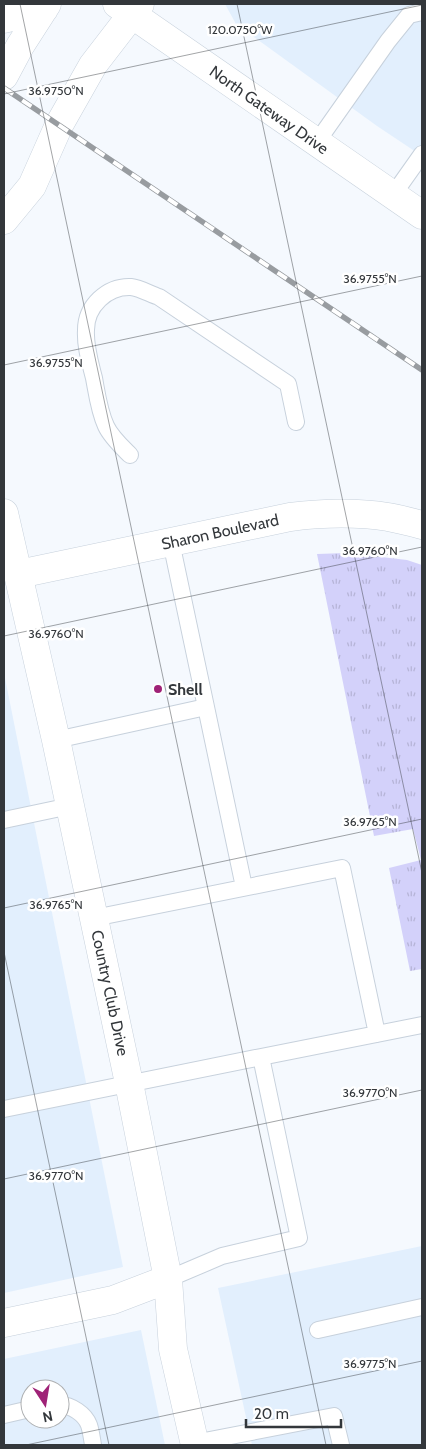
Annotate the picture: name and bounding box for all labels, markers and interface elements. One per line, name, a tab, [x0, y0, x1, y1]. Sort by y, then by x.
text: 120.0750°W	[208, 22, 273, 37]
street label: North Gateway Drive	[206, 62, 332, 158]
text: 36.9750°N	[28, 83, 84, 98]
text: 36.9755°N	[343, 271, 397, 286]
text: 36.9755°N	[29, 355, 83, 370]
street label: Sharon Boulevard	[160, 510, 280, 554]
text: 36.9760°N	[342, 543, 398, 558]
text: 36.9760°N	[28, 626, 84, 641]
place label: Shell	[168, 680, 203, 699]
marker: Shell	[152, 683, 164, 695]
text: 36.9765°N	[343, 814, 397, 829]
text: 36.9765°N	[29, 897, 83, 912]
street label: Country Club Drive	[87, 928, 133, 1058]
text: 36.9770°N	[343, 1085, 397, 1100]
text: 36.9770°N	[29, 1168, 83, 1183]
text: 36.9775°N	[343, 1356, 397, 1371]
north arrow	[20, 1379, 70, 1429]
scale bar	[246, 1396, 341, 1428]
text: 20 m	[254, 1405, 289, 1423]
text: N	[41, 1407, 54, 1427]

